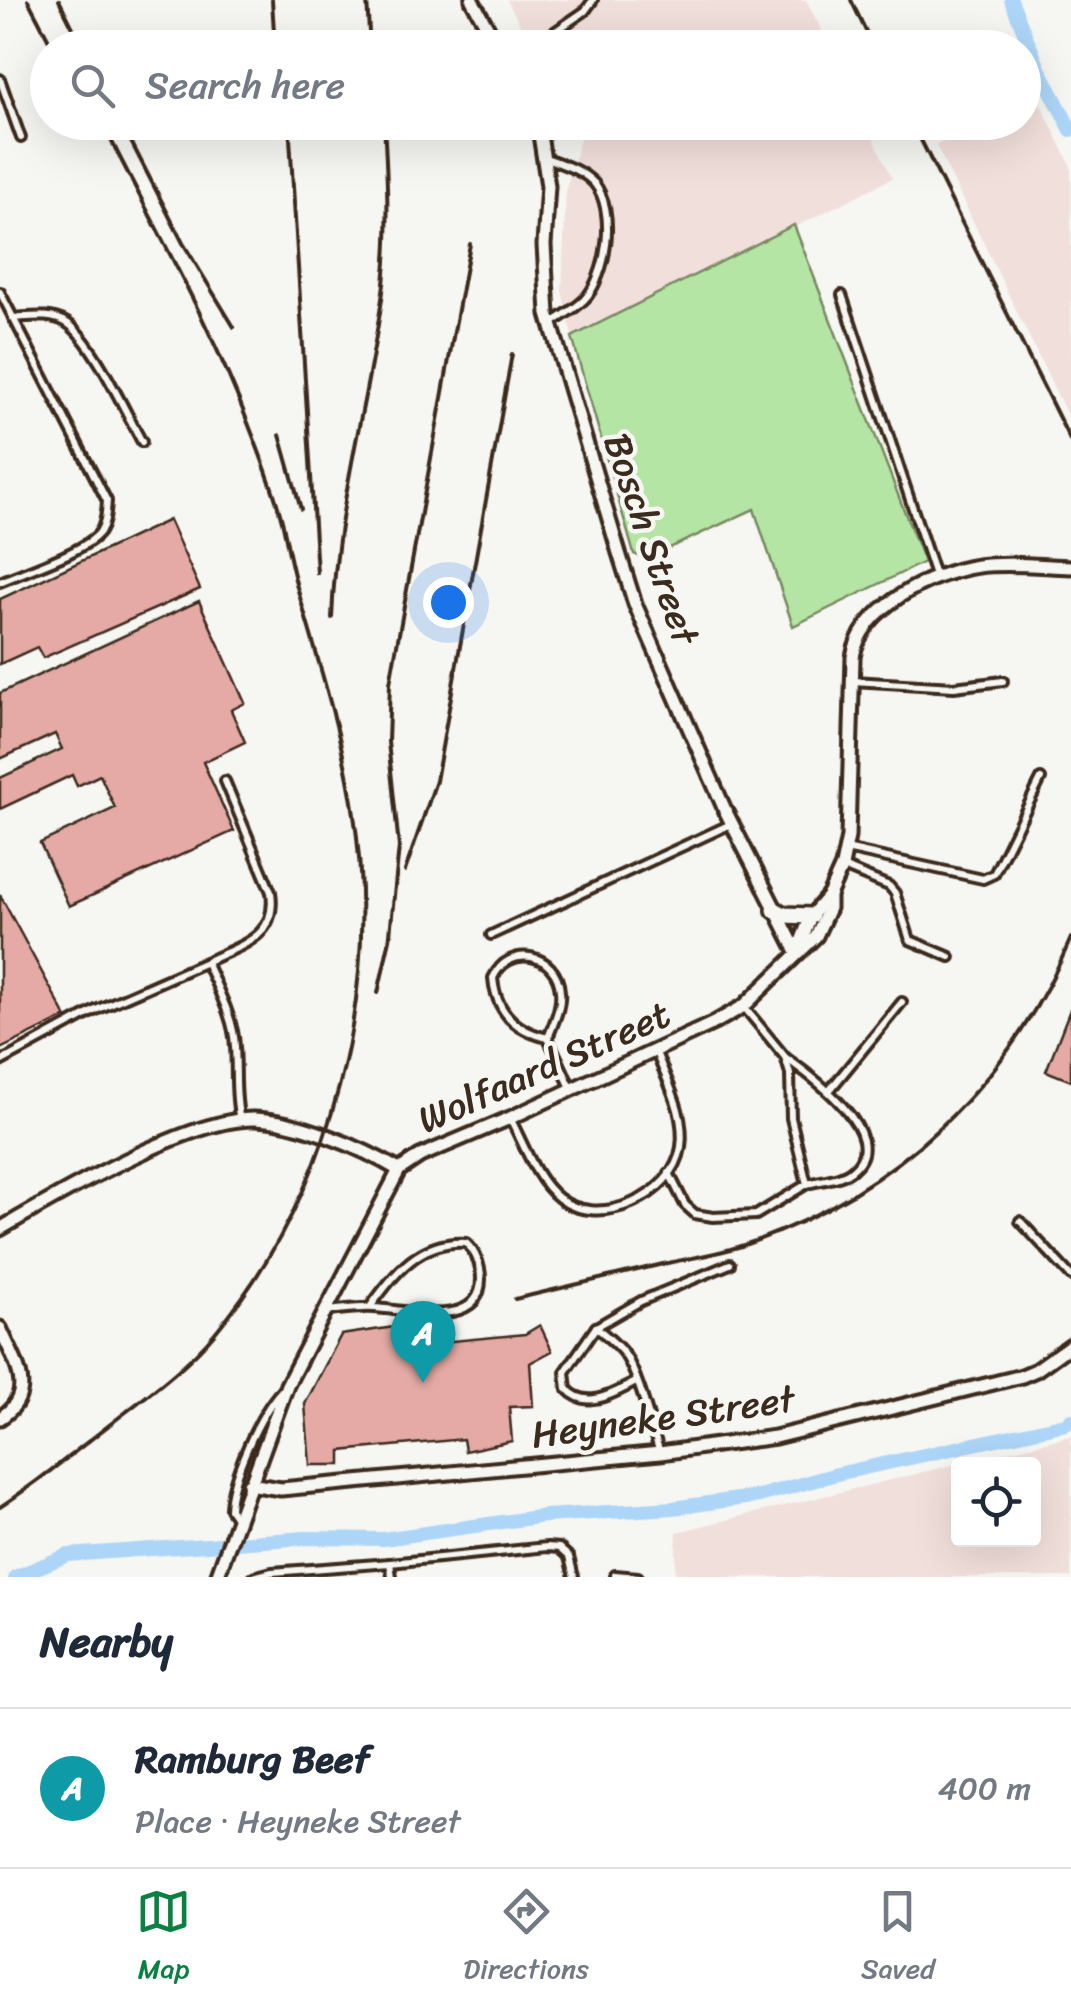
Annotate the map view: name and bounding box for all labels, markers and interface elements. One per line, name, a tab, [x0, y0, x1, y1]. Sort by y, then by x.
search box	[30, 30, 1041, 140]
text: Search here	[145, 52, 345, 119]
icon: search	[65, 58, 120, 113]
street label: Bosch Street	[584, 424, 719, 655]
your location	[423, 577, 474, 628]
street label: Wolfaard Street	[406, 981, 682, 1153]
pin: A	[390, 1300, 456, 1383]
street label: Heyneke Street	[527, 1365, 801, 1469]
map controls	[951, 1457, 1041, 1547]
button: locate	[951, 1457, 1041, 1547]
text: Nearby	[40, 1605, 173, 1679]
text: Ramburg Beef	[135, 1726, 370, 1793]
text: A	[62, 1760, 83, 1817]
text: 400 m	[938, 1760, 1031, 1817]
text: Place · Heyneke Street	[135, 1793, 460, 1850]
tab: Map	[136, 1884, 191, 1993]
tab: Directions	[463, 1884, 589, 1993]
tab: Saved	[861, 1884, 935, 1993]

